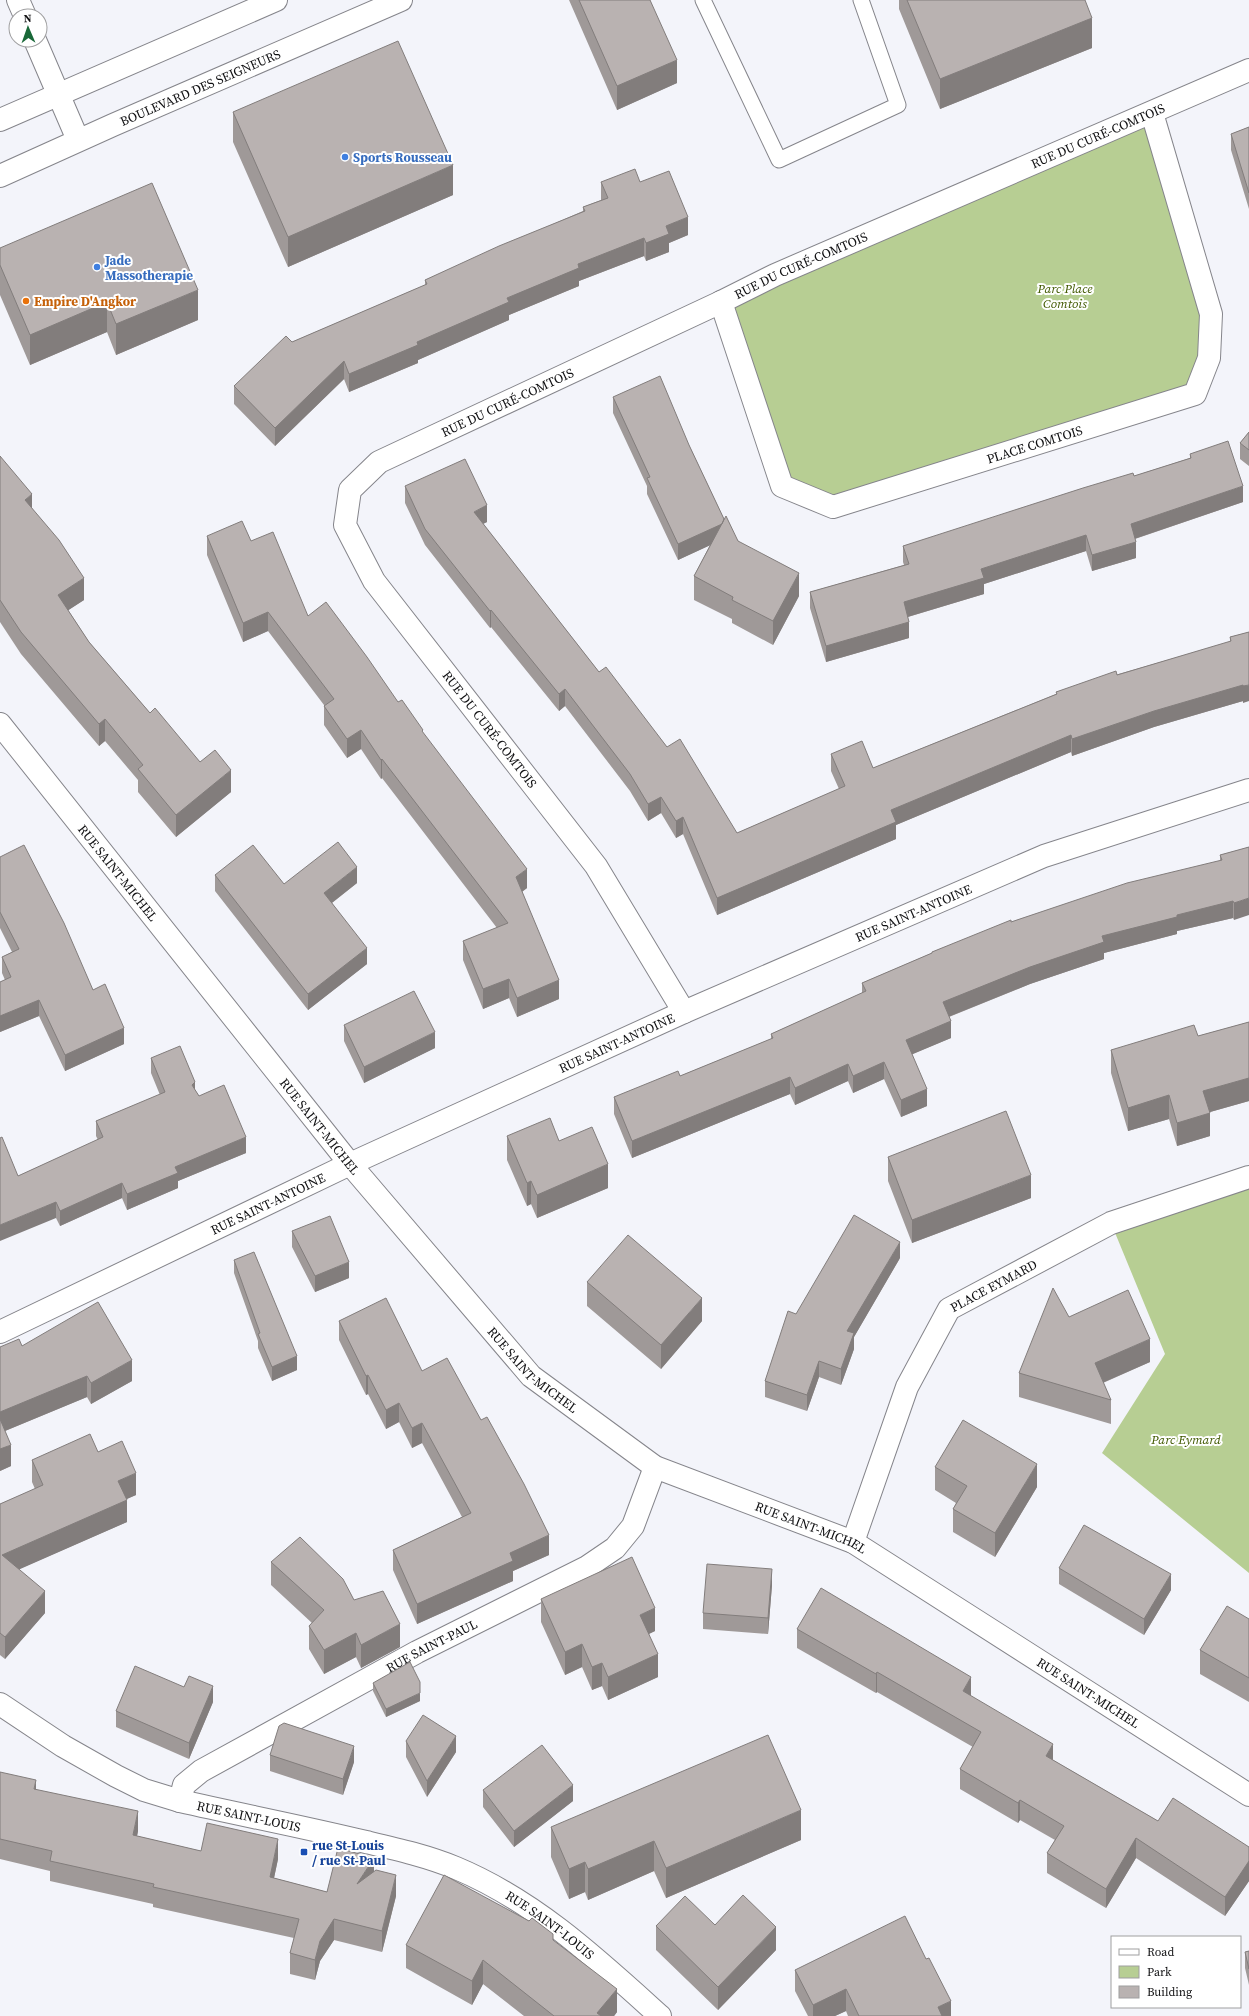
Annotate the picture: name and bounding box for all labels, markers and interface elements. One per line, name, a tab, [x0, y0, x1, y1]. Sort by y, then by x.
north arrow	[8, 8, 48, 48]
text: N	[23, 11, 32, 26]
street label: BOULEVARD DES SEIGNEURS	[117, 45, 284, 130]
street label: RUE DU CURÉ-COMTOIS	[1028, 99, 1168, 172]
place label: Sports Rousseau	[353, 149, 452, 166]
marker: Sports Rousseau	[340, 152, 350, 162]
street label: RUE DU CURÉ-COMTOIS	[732, 228, 870, 303]
place label: Jade Massotherapie	[104, 252, 193, 284]
marker: Jade Massotherapie	[92, 262, 102, 272]
park label: Parc Place Comtois	[1036, 280, 1093, 312]
place label: Empire D'Angkor	[34, 293, 137, 310]
marker: Empire D'Angkor	[21, 296, 31, 306]
street label: RUE DU CURÉ-COMTOIS	[438, 364, 577, 441]
street label: PLACE COMTOIS	[985, 422, 1085, 468]
street label: RUE DU CURÉ-COMTOIS	[438, 667, 541, 792]
street label: RUE SAINT-MICHEL	[74, 821, 162, 925]
street label: RUE SAINT-ANTOINE	[853, 880, 974, 946]
street label: RUE SAINT-ANTOINE	[556, 1009, 677, 1077]
street label: RUE SAINT-MICHEL	[276, 1075, 364, 1179]
street label: RUE SAINT-ANTOINE	[208, 1169, 328, 1239]
street label: PLACE EYMARD	[947, 1256, 1040, 1316]
street label: RUE SAINT-MICHEL	[484, 1323, 581, 1417]
park label: Parc Eymard	[1150, 1431, 1221, 1448]
street label: RUE SAINT-MICHEL	[753, 1498, 870, 1558]
street label: RUE SAINT-PAUL	[383, 1615, 480, 1676]
street label: RUE SAINT-MICHEL	[1034, 1654, 1143, 1732]
street label: RUE SAINT-LOUIS	[195, 1797, 303, 1836]
place label: rue St-Louis / rue St-Paul	[312, 1837, 386, 1869]
marker: rue St-Louis / rue St-Paul	[299, 1847, 309, 1857]
street label: RUE SAINT-LOUIS	[502, 1887, 598, 1963]
legend	[1111, 1936, 1241, 2008]
text: Road	[1147, 1944, 1174, 1960]
text: Park	[1147, 1964, 1172, 1980]
text: Building	[1147, 1984, 1192, 2000]

